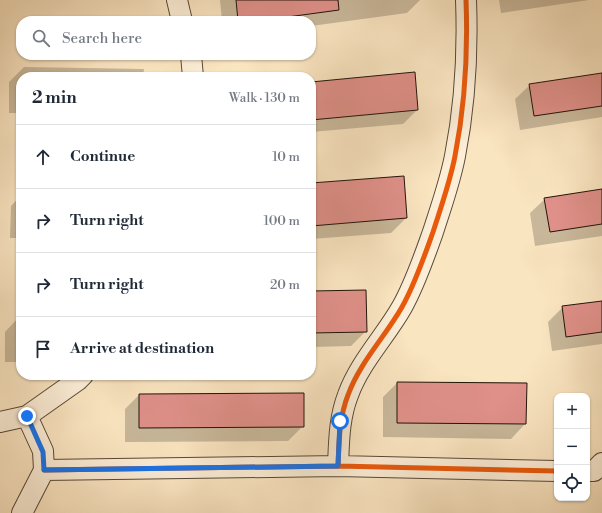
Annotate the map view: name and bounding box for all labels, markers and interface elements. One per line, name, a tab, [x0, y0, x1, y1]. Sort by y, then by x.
search box	[16, 16, 316, 60]
icon: search	[30, 27, 52, 49]
text: Search here	[62, 29, 142, 48]
text: 2 min	[32, 87, 77, 109]
text: Walk · 130 m	[229, 90, 300, 106]
icon: ahead	[32, 146, 54, 168]
text: Continue	[70, 147, 135, 166]
text: 10 m	[272, 149, 300, 165]
icon: right	[32, 210, 54, 232]
text: Turn right	[70, 211, 144, 230]
text: 100 m	[264, 213, 300, 229]
icon: right	[32, 274, 54, 296]
text: Turn right	[70, 275, 144, 294]
text: 20 m	[270, 277, 300, 293]
icon: arrive	[32, 338, 54, 360]
text: Arrive at destination	[70, 339, 214, 358]
map controls	[554, 393, 590, 501]
button: +	[554, 393, 590, 429]
route end	[18, 407, 36, 425]
route start	[331, 412, 349, 430]
button: −	[554, 429, 590, 465]
button: locate	[554, 465, 590, 501]

